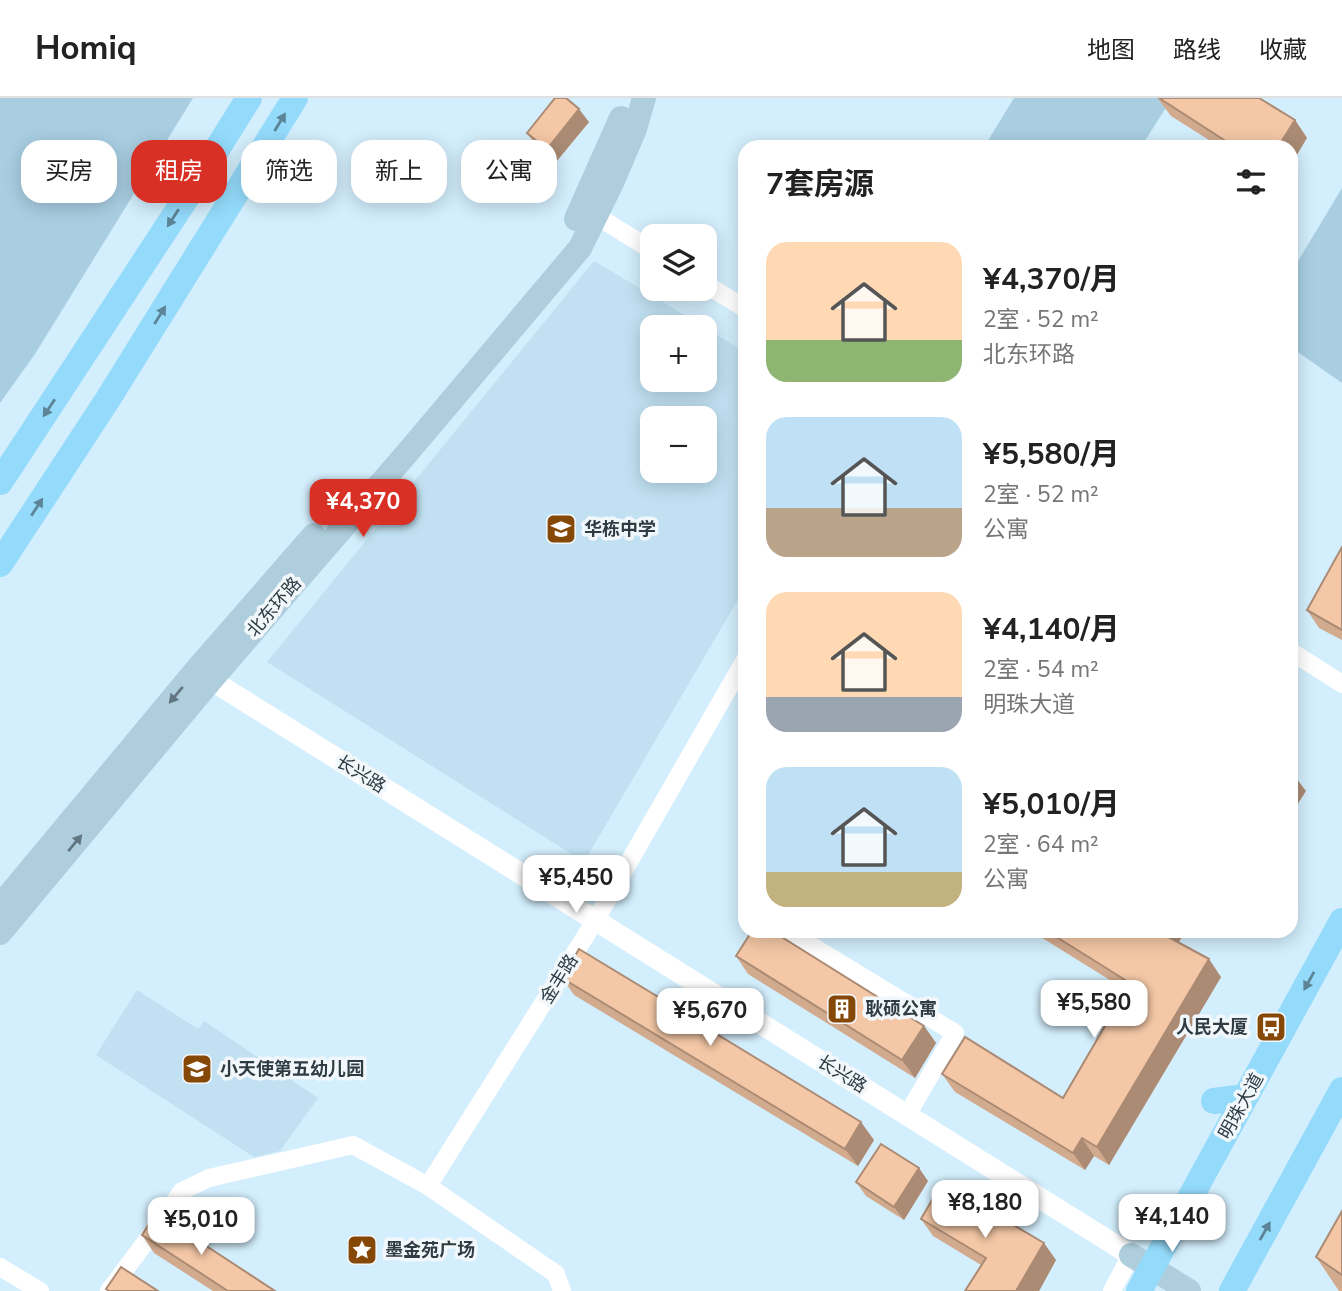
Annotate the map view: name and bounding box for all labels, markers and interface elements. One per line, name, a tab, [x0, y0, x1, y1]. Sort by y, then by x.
text: Homiq	[35, 26, 137, 71]
text: 地图	[1087, 34, 1135, 66]
text: 路线	[1173, 34, 1221, 66]
text: 收藏	[1259, 34, 1307, 66]
one-way arrow	[274, 113, 286, 132]
chip: 买房	[21, 140, 117, 203]
chip: 租房	[131, 140, 227, 203]
chip: 筛选	[241, 140, 337, 203]
chip: 新上	[351, 140, 447, 203]
chip: 公寓	[461, 140, 557, 203]
icon: filters	[1232, 163, 1270, 201]
text: 7套房源	[766, 164, 874, 205]
one-way arrow	[167, 208, 180, 228]
map controls	[640, 224, 717, 483]
button: layers	[640, 224, 717, 301]
text: ¥4,370/月	[983, 259, 1120, 300]
icon: home	[822, 270, 906, 354]
text: 2室 · 52 m²	[983, 304, 1099, 335]
one-way arrow	[153, 306, 166, 325]
button: +	[640, 315, 717, 392]
text: 北东环路	[983, 339, 1075, 370]
one-way arrow	[43, 399, 56, 418]
button: −	[640, 406, 717, 483]
text: ¥5,580/月	[983, 434, 1120, 475]
icon: home	[822, 445, 906, 529]
text: 2室 · 52 m²	[983, 479, 1099, 510]
pin: ¥4,370	[306, 480, 420, 539]
text: ¥4,370	[326, 486, 400, 517]
one-way arrow	[31, 497, 44, 517]
school or university icon: 华栋中学	[544, 512, 578, 546]
text: 公寓	[983, 514, 1029, 545]
place label: 华栋中学	[584, 517, 656, 541]
street label: 北东环路	[241, 572, 307, 642]
text: ¥4,140/月	[983, 609, 1120, 650]
icon: home	[822, 620, 906, 704]
text: 2室 · 54 m²	[983, 654, 1099, 685]
one-way arrow	[169, 686, 184, 703]
text: 明珠大道	[983, 689, 1075, 720]
street label: 长兴路	[332, 750, 390, 798]
text: ¥5,010/月	[983, 784, 1120, 825]
icon: home	[822, 795, 906, 879]
text: 2室 · 64 m²	[983, 829, 1099, 860]
one-way arrow	[67, 834, 82, 851]
pin: ¥5,450	[519, 856, 633, 915]
text: ¥5,450	[539, 862, 613, 893]
text: 公寓	[983, 864, 1029, 895]
street label: 金丰路	[535, 950, 583, 1008]
one-way arrow	[1303, 971, 1315, 990]
pin: ¥5,580	[1037, 981, 1151, 1040]
text: ¥5,580	[1057, 987, 1131, 1018]
pin: ¥5,670	[653, 988, 767, 1048]
building icon: 耿硕公寓	[825, 992, 859, 1026]
text: ¥5,670	[673, 995, 747, 1026]
place label: 耿硕公寓	[865, 997, 937, 1021]
bus stop icon: 人民大厦	[1254, 1010, 1288, 1044]
place label: 人民大厦	[1176, 1015, 1248, 1039]
street label: 长兴路	[813, 1050, 871, 1098]
school or university icon: 小天使第五幼儿园	[180, 1052, 214, 1086]
place label: 小天使第五幼儿园	[220, 1057, 364, 1081]
street label: 明珠大道	[1213, 1069, 1269, 1143]
pin: ¥8,180	[928, 1180, 1042, 1240]
text: ¥8,180	[948, 1187, 1022, 1218]
pin: ¥4,140	[1115, 1194, 1229, 1254]
pin: ¥5,010	[144, 1198, 258, 1257]
text: ¥4,140	[1135, 1201, 1209, 1232]
text: ¥5,010	[164, 1204, 238, 1235]
one-way arrow	[1259, 1221, 1271, 1241]
place icon: 墨金苑广场	[345, 1233, 379, 1267]
place label: 墨金苑广场	[385, 1238, 475, 1262]

